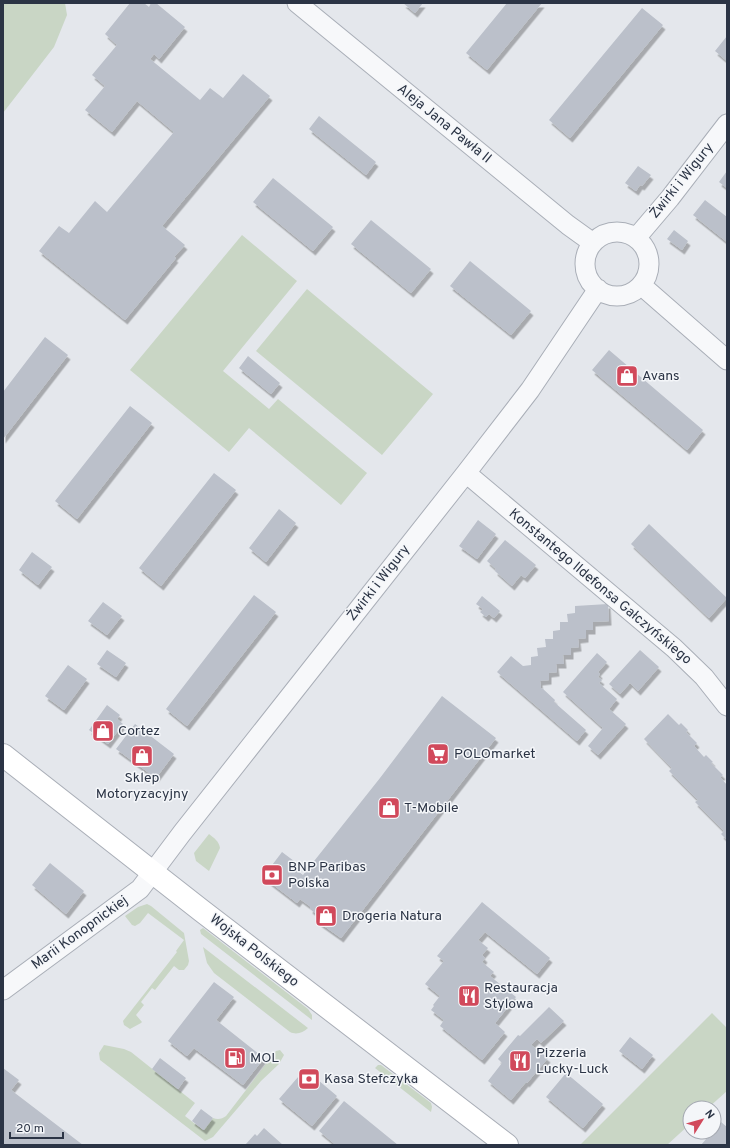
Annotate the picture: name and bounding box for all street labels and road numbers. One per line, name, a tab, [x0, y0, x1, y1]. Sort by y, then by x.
street label: Aleja Jana Pawła II	[393, 81, 495, 167]
street label: Żwirki i Wigury	[646, 139, 718, 222]
street label: Konstantego Ildefonsa Gałczyńskiego	[505, 505, 695, 669]
street label: Żwirki i Wigury	[343, 541, 414, 625]
street label: Marii Konopnickiej	[28, 892, 132, 974]
street label: Wojska Polskiego	[206, 911, 302, 991]

